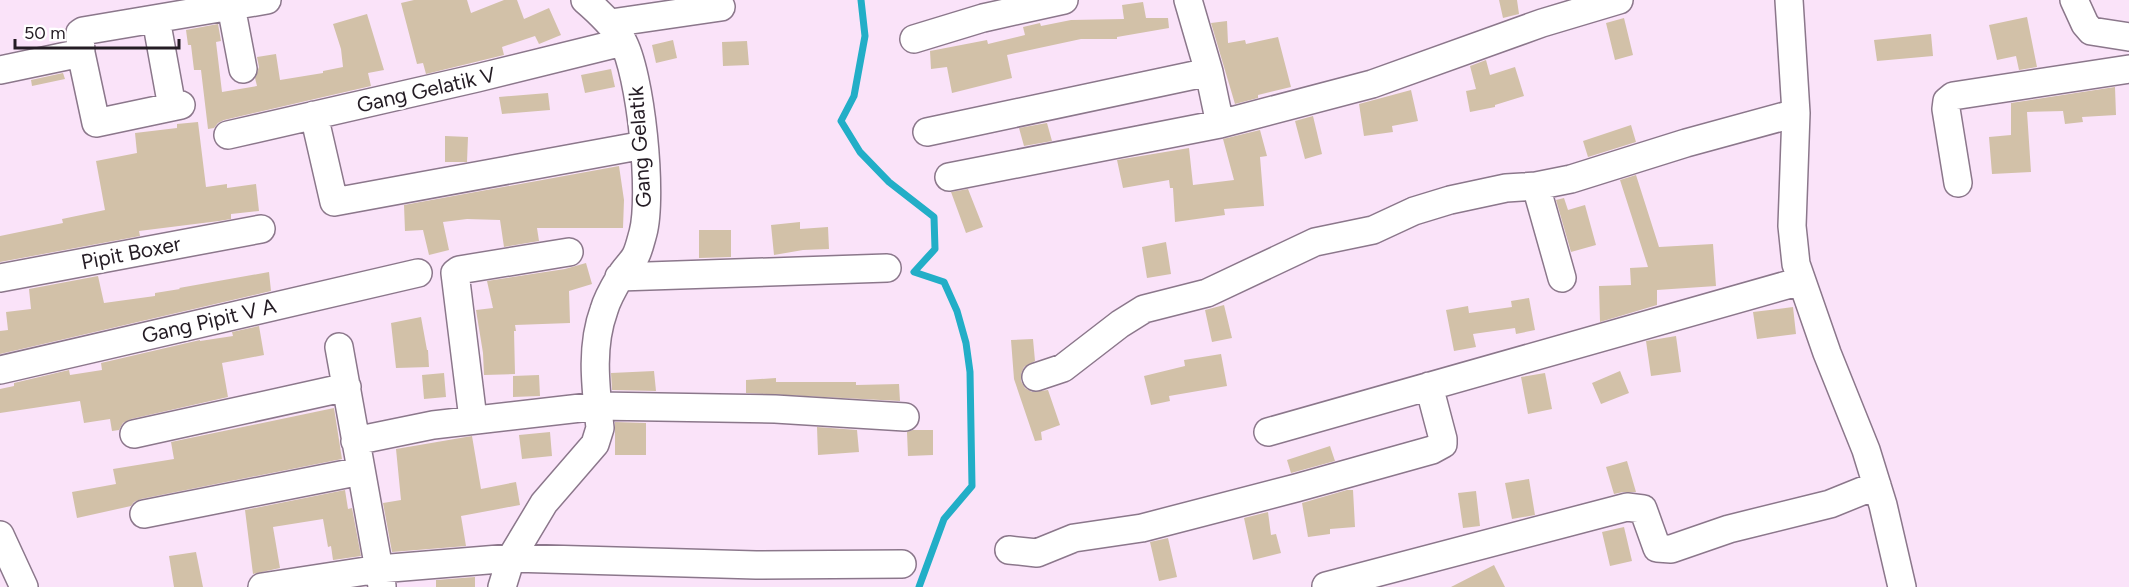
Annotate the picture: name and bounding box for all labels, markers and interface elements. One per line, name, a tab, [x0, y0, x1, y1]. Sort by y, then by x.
scale bar	[15, 12, 178, 50]
text: 50 m	[24, 22, 66, 44]
street label: Gang Gelatik V	[354, 61, 498, 118]
street label: Gang Gelatik	[623, 85, 656, 209]
street label: Pipit Boxer	[79, 231, 183, 274]
street label: Gang Pipit V A	[139, 293, 279, 348]

